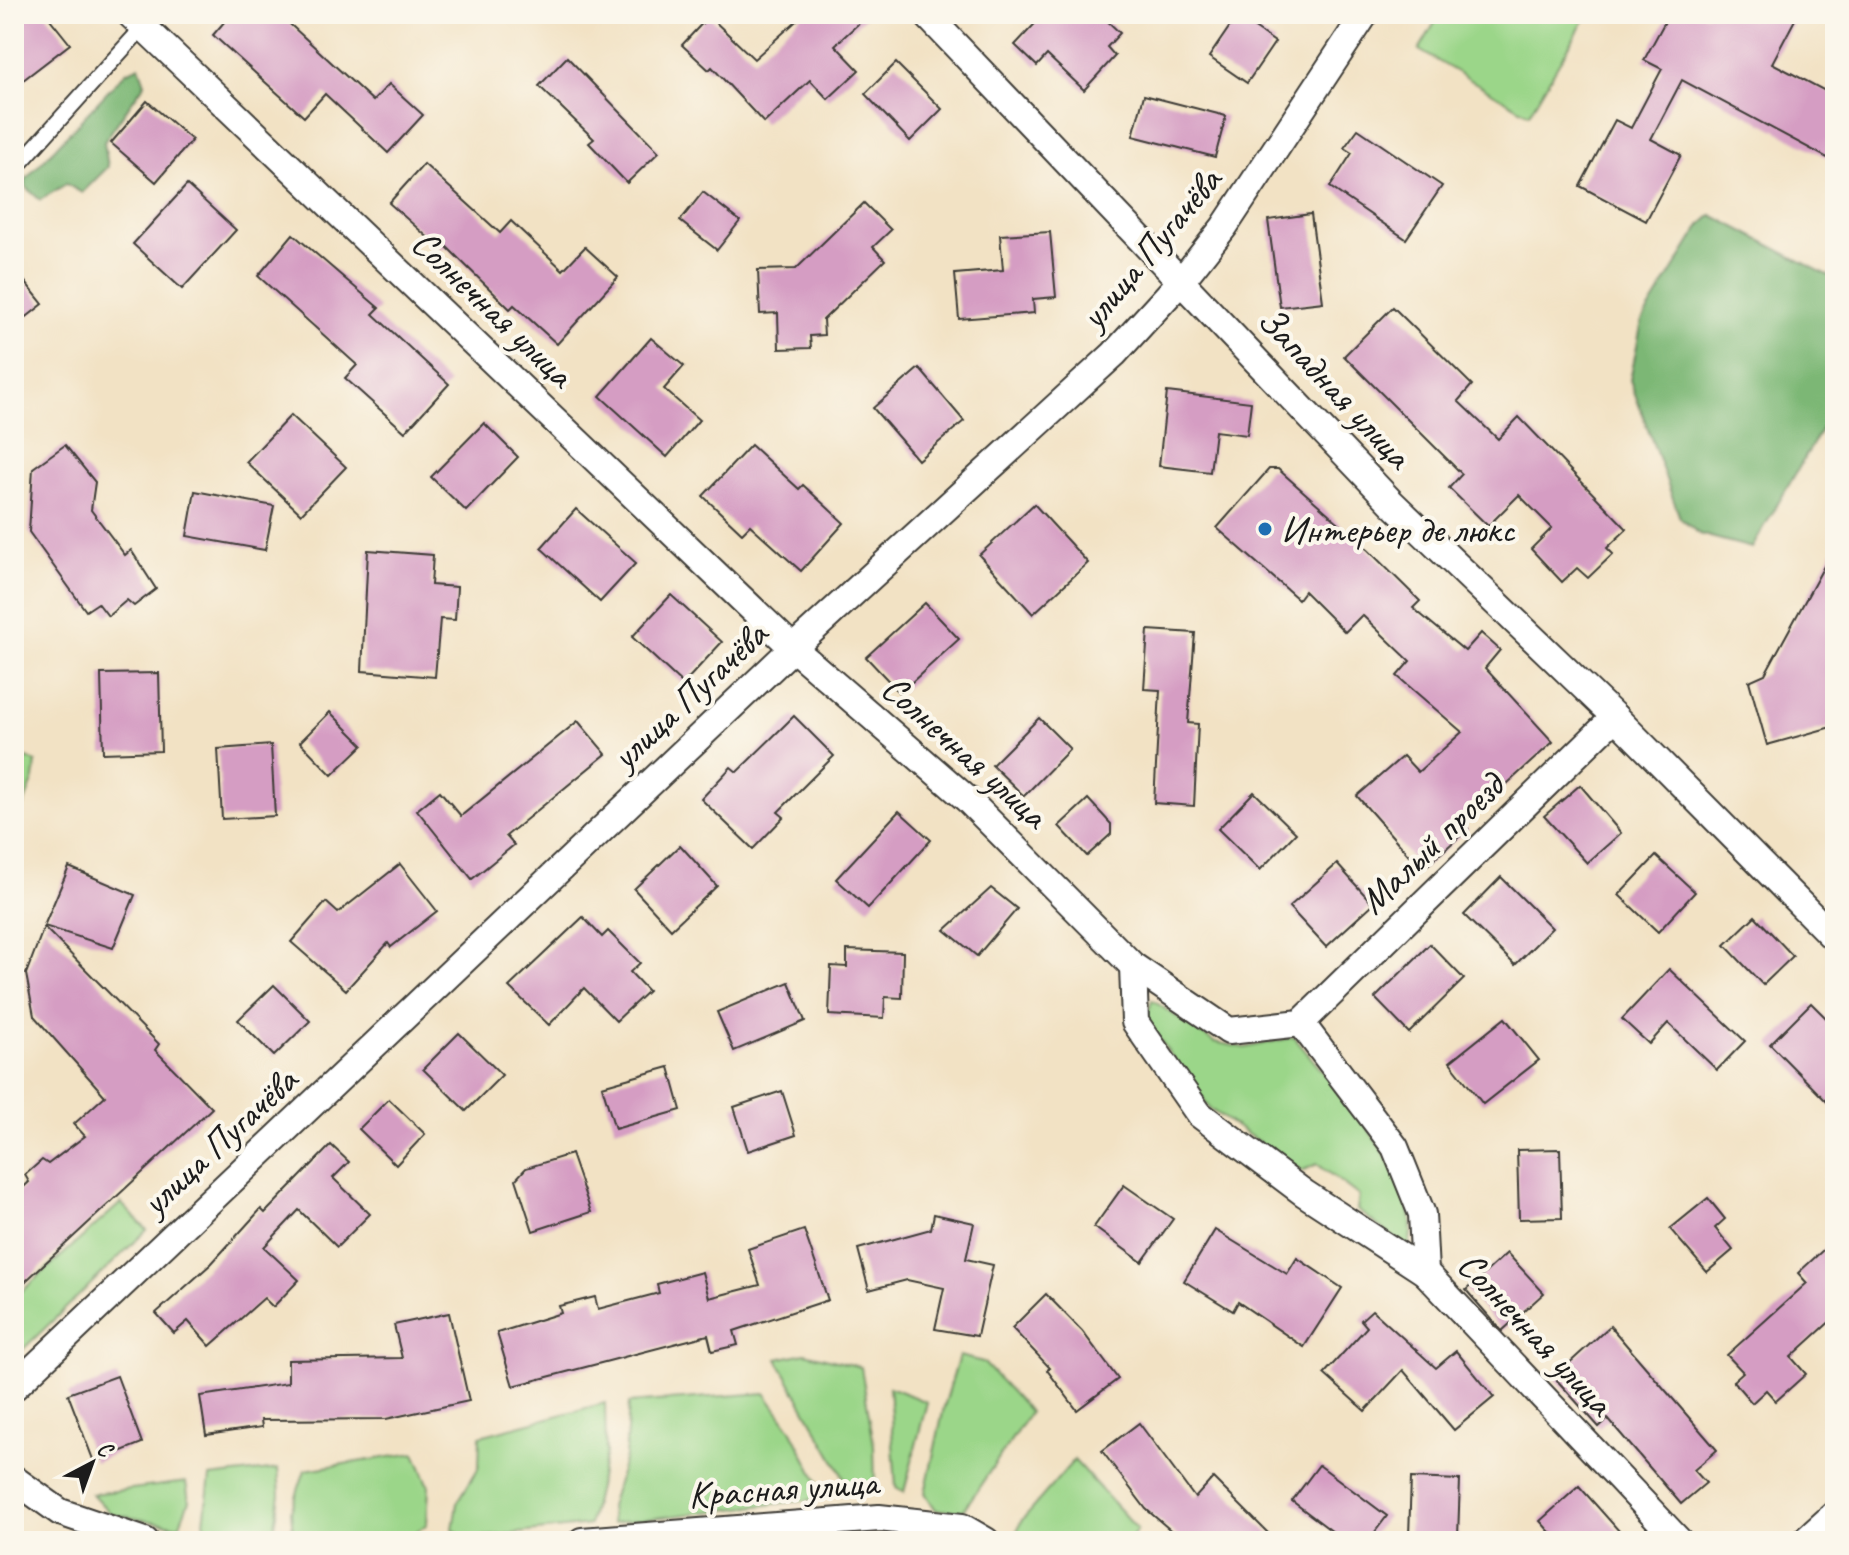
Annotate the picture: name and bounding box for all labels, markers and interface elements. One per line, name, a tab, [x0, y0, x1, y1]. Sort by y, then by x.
street label: улица Пугачёва	[1068, 156, 1233, 340]
street label: Солнечная улица	[402, 219, 585, 399]
street label: Западная улица	[1248, 296, 1423, 480]
place label: Интерьер де люкс	[1281, 506, 1516, 553]
marker: Интерьер де люкс	[1256, 520, 1274, 538]
street label: улица Пугачёва	[600, 610, 779, 781]
street label: Солнечная улица	[872, 665, 1059, 840]
street label: Малый проезд	[1349, 761, 1516, 924]
street label: улица Пугачёва	[130, 1056, 309, 1227]
street label: Солнечная улица	[1448, 1241, 1625, 1427]
north arrow	[52, 1423, 132, 1503]
text: С	[91, 1435, 120, 1465]
street label: Красная улица	[687, 1458, 883, 1519]

